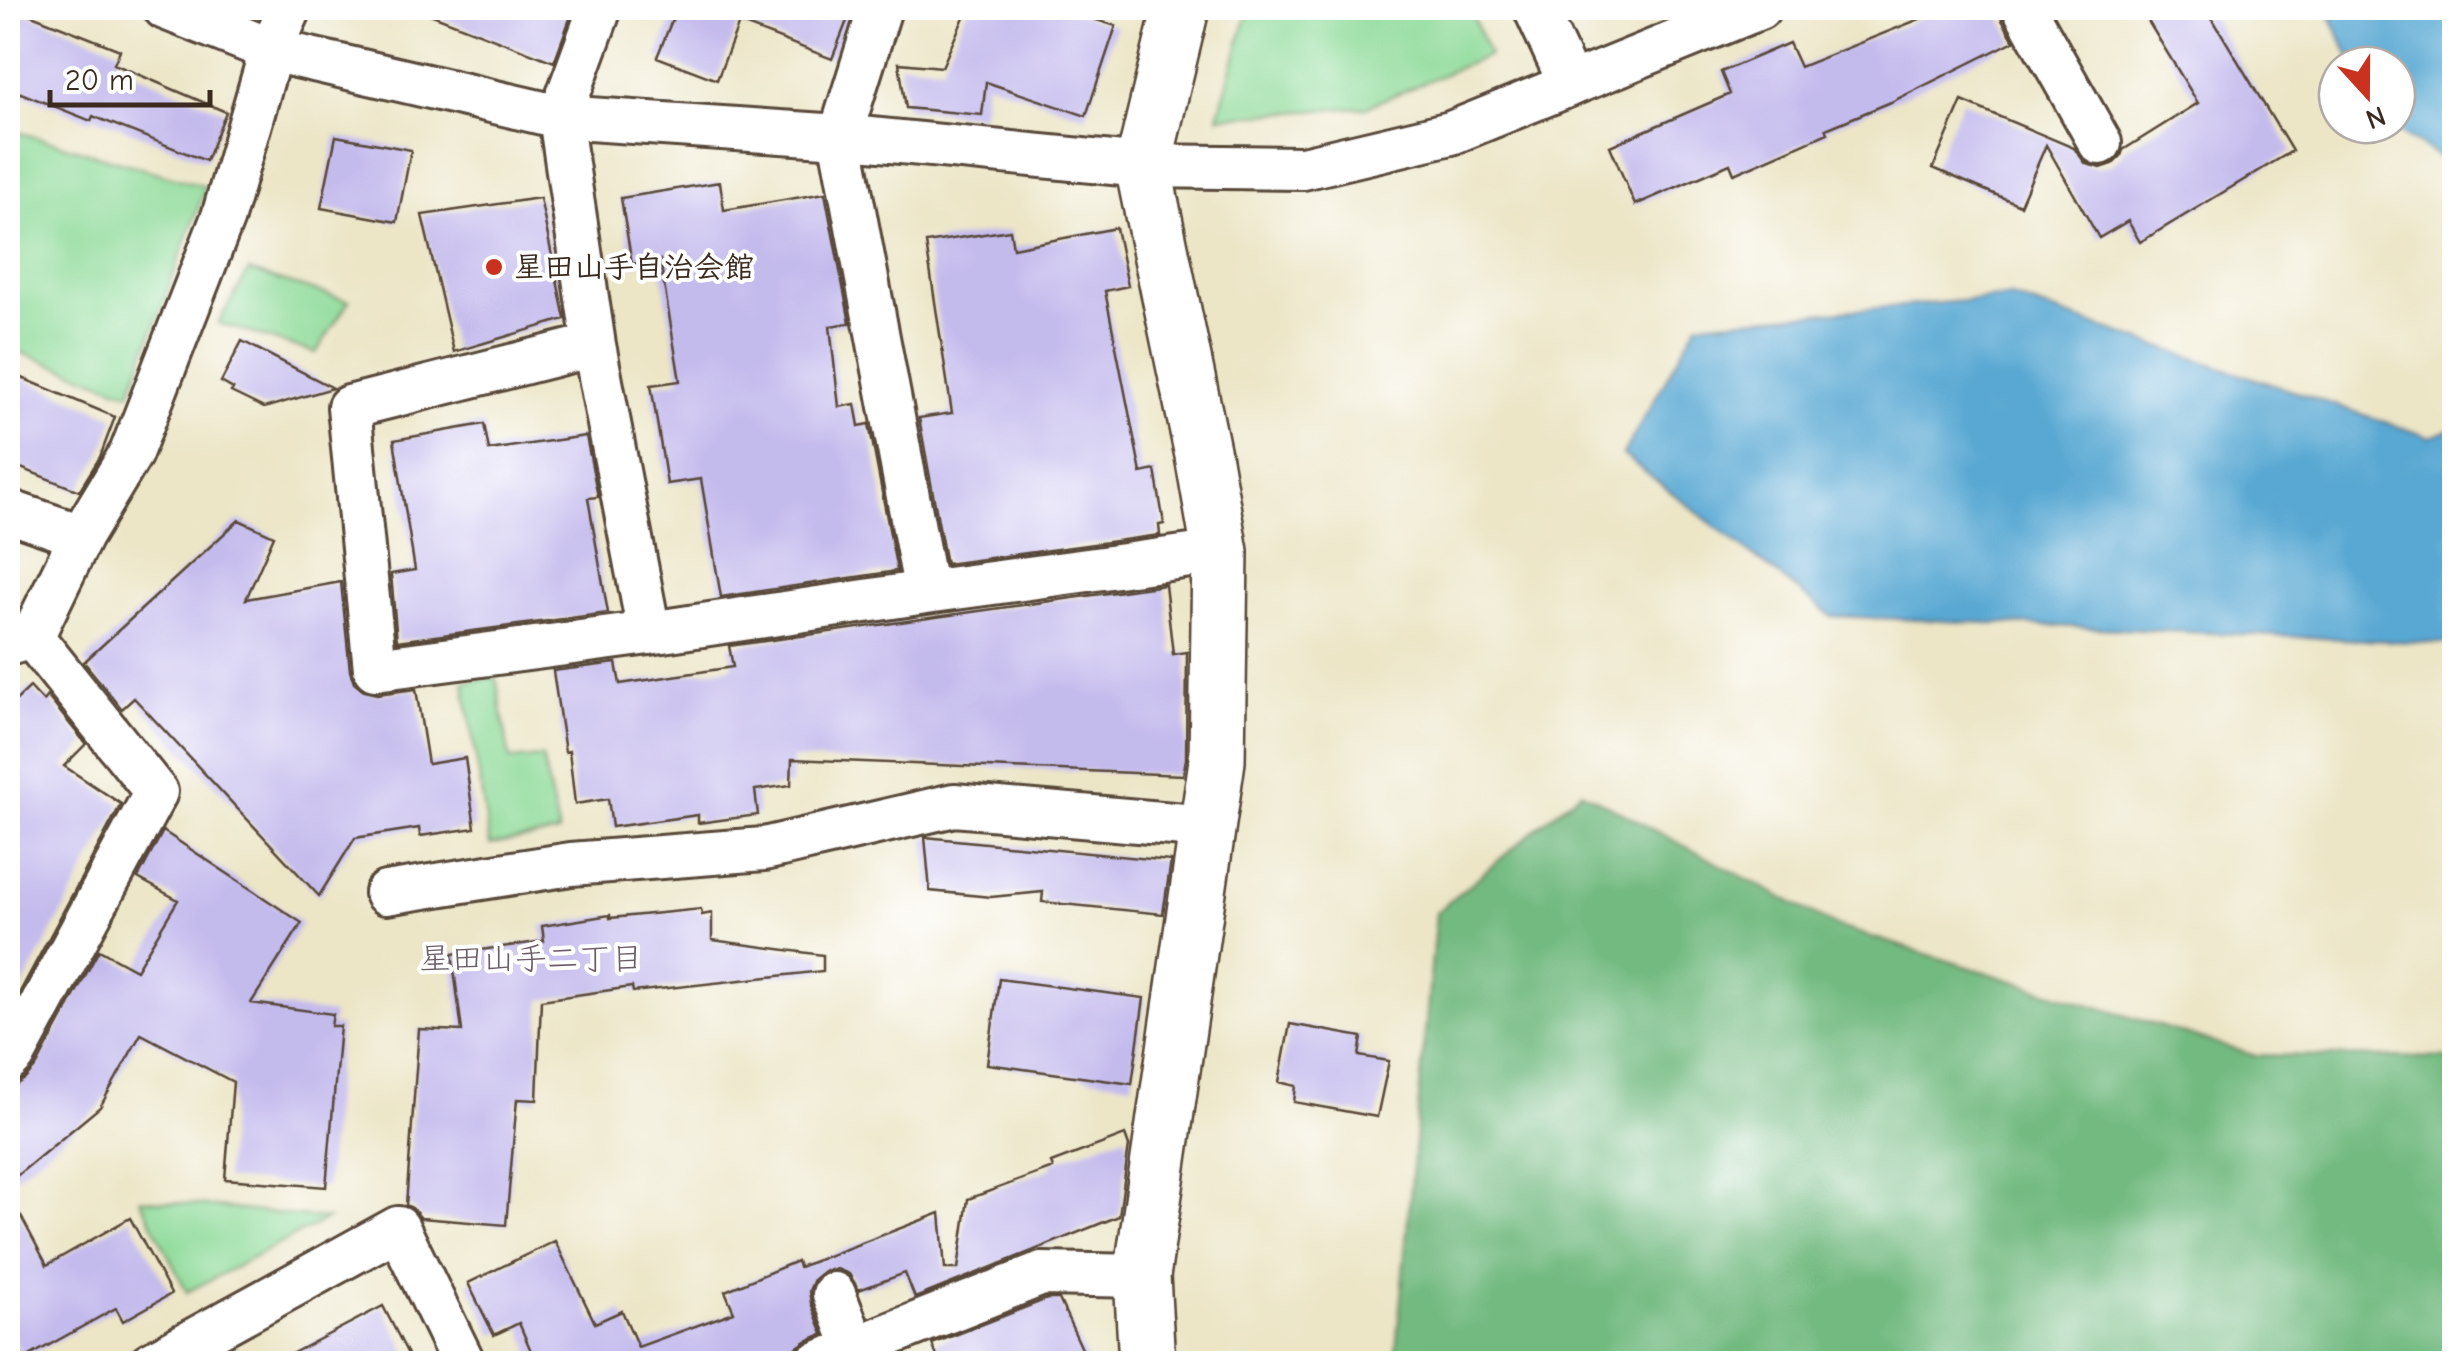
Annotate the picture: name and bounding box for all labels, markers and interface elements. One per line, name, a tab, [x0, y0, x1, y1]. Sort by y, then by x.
scale bar	[50, 45, 210, 107]
north arrow	[2317, 45, 2417, 145]
text: 20 m	[65, 63, 134, 98]
text: N	[2361, 99, 2390, 136]
place label: 星田山手自治会館	[514, 250, 754, 285]
marker: 星田山手自治会館	[483, 256, 505, 278]
district label: 星田山手二丁目	[419, 940, 643, 977]

